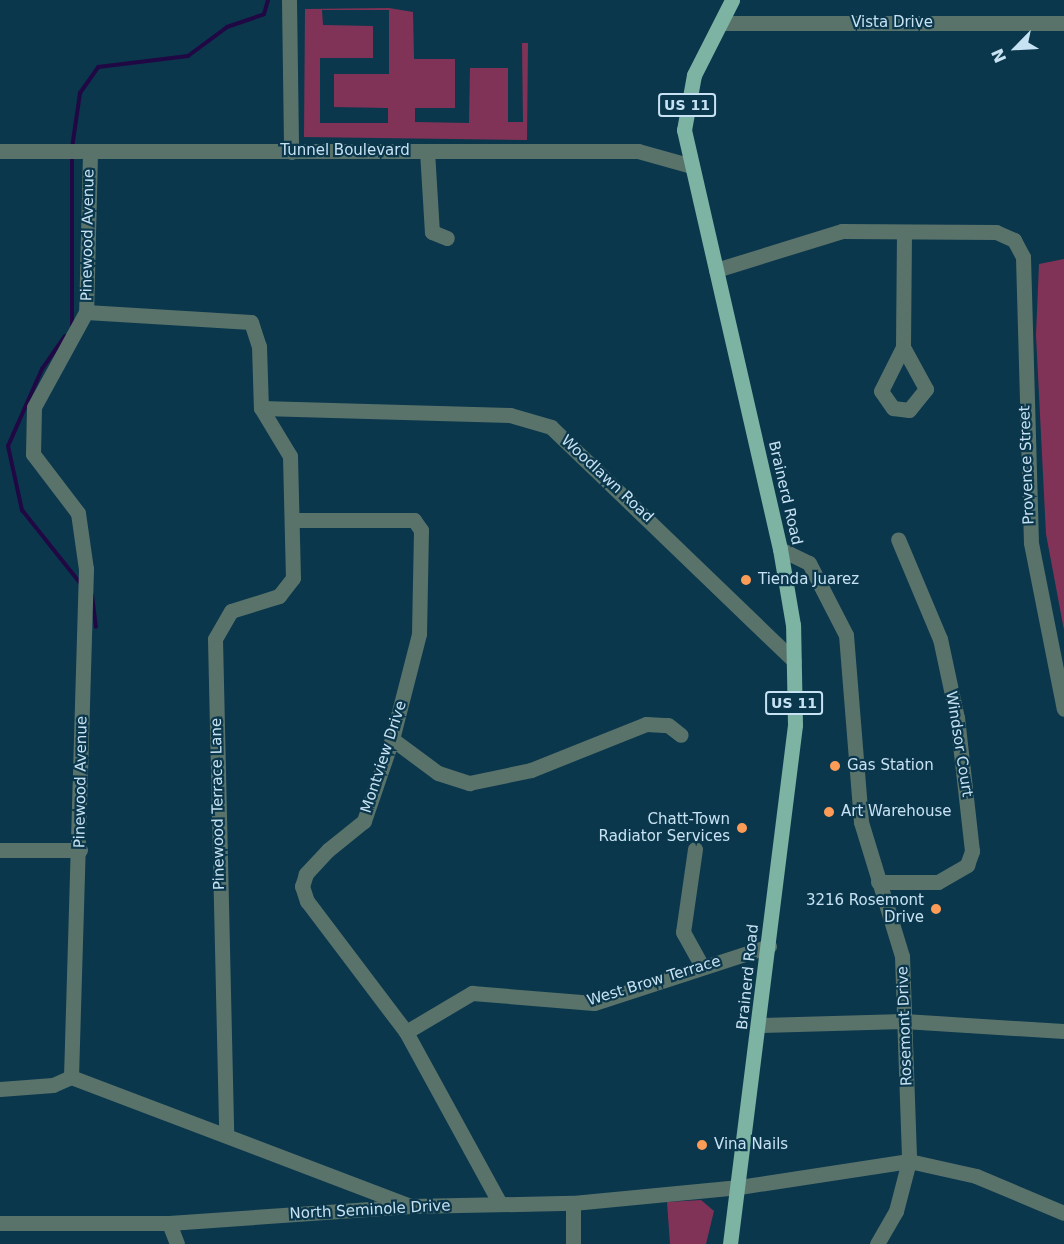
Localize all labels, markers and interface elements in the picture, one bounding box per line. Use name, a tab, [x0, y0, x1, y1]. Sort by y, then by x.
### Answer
street label: Vista Drive	[851, 14, 933, 32]
north arrow	[986, 18, 1046, 78]
text: N	[988, 46, 1011, 66]
road number: US 11	[657, 94, 717, 116]
street label: Tunnel Boulevard	[280, 142, 410, 160]
street label: Pinewood Avenue	[78, 169, 98, 301]
street label: Provence Street	[1016, 405, 1038, 525]
street label: Woodlawn Road	[557, 432, 657, 526]
street label: Brainerd Road	[764, 439, 806, 547]
place label: Tienda Juarez	[758, 571, 859, 589]
marker: Tienda Juarez	[739, 573, 753, 587]
street label: Windsor Court	[942, 690, 976, 798]
road number: US 11	[764, 692, 824, 714]
street label: Montview Drive	[357, 699, 411, 815]
street label: Pinewood Avenue	[71, 716, 91, 848]
street label: Pinewood Terrace Lane	[207, 718, 229, 890]
place label: Gas Station	[847, 757, 934, 775]
marker: Gas Station	[828, 759, 842, 773]
place label: Art Warehouse	[841, 803, 951, 821]
marker: Art Warehouse	[822, 805, 836, 819]
place label: Chatt-Town Radiator Services	[599, 810, 730, 845]
marker: Chatt-Town Radiator Services	[735, 821, 749, 835]
place label: 3216 Rosemont Drive	[806, 891, 924, 926]
marker: 3216 Rosemont Drive	[929, 902, 943, 916]
street label: Brainerd Road	[733, 923, 763, 1031]
street label: West Brow Terrace	[585, 952, 723, 1010]
street label: Rosemont Drive	[894, 966, 916, 1086]
place label: Vina Nails	[714, 1136, 788, 1154]
marker: Vina Nails	[695, 1138, 709, 1152]
street label: North Seminole Drive	[289, 1197, 451, 1223]

